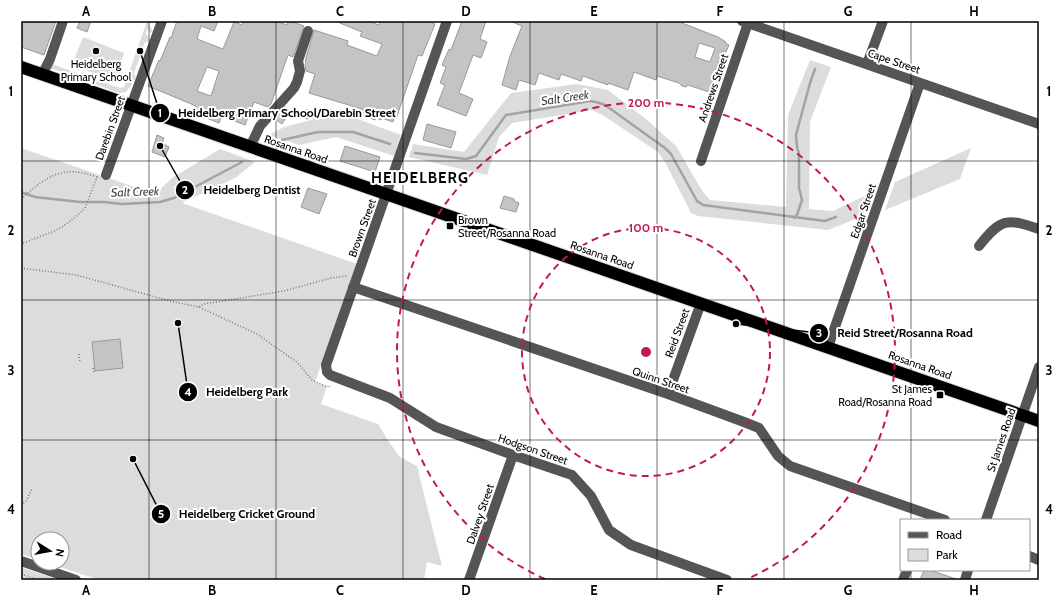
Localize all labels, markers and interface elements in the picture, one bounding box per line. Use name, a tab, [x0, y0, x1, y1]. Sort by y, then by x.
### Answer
text: A	[82, 3, 91, 19]
text: B	[208, 3, 216, 19]
text: C	[336, 3, 344, 19]
text: D	[461, 3, 471, 19]
text: E	[590, 3, 598, 19]
text: F	[717, 3, 724, 19]
text: G	[844, 3, 853, 19]
text: H	[969, 3, 979, 19]
street label: Cape Street	[866, 45, 922, 77]
marker: Heidelberg Primary School	[91, 46, 101, 56]
street label: Andrews Street	[695, 52, 731, 124]
place label: Heidelberg Primary School	[61, 57, 132, 84]
text: 1	[9, 83, 13, 99]
text: 1	[1047, 83, 1051, 99]
water label: Salt Creek	[540, 87, 591, 108]
street label: Darebin Street	[92, 94, 128, 162]
text: 200 m	[628, 95, 664, 110]
callout: Heidelberg Primary School/Darebin Street	[150, 101, 404, 125]
text: 1	[158, 105, 162, 120]
text: Heidelberg Primary School/Darebin Street	[178, 105, 396, 120]
street label: Rosanna Road	[262, 132, 330, 166]
district label: HEIDELBERG	[371, 169, 469, 187]
callout: Heidelberg Dentist	[175, 178, 308, 202]
text: 2	[182, 182, 188, 197]
text: Heidelberg Dentist	[203, 182, 301, 197]
street label: Edgar Street	[847, 182, 879, 240]
water label: Salt Creek	[111, 183, 160, 200]
street label: Brown Street	[345, 197, 379, 259]
place label: Brown Street/Rosanna Road	[458, 213, 556, 240]
text: 100 m	[629, 220, 663, 235]
marker: Brown Street/Rosanna Road	[445, 221, 455, 231]
text: 2	[8, 222, 15, 238]
text: 2	[1046, 222, 1053, 238]
street label: Rosanna Road	[568, 238, 636, 272]
street label: Reid Street	[662, 306, 692, 359]
callout: Reid Street/Rosanna Road	[809, 321, 981, 345]
text: 3	[816, 325, 822, 340]
text: Reid Street/Rosanna Road	[837, 325, 973, 340]
centre of rings	[639, 345, 653, 359]
street label: Rosanna Road	[886, 348, 954, 382]
text: 3	[7, 362, 15, 378]
text: 3	[1045, 362, 1053, 378]
street label: Quinn Street	[631, 364, 692, 396]
callout: Heidelberg Park	[178, 380, 296, 404]
place label: St James Road/Rosanna Road	[838, 382, 932, 409]
text: 4	[184, 384, 192, 399]
text: Heidelberg Park	[206, 384, 288, 399]
marker: St James Road/Rosanna Road	[935, 390, 945, 400]
street label: St James Road	[984, 406, 1018, 474]
street label: Hodgson Street	[496, 431, 570, 468]
street label: Dalvey Street	[463, 482, 497, 546]
text: 4	[7, 501, 15, 517]
text: 4	[1045, 501, 1053, 517]
callout: Heidelberg Cricket Ground	[151, 502, 324, 526]
text: 5	[158, 506, 164, 521]
text: Heidelberg Cricket Ground	[179, 506, 315, 521]
legend	[900, 519, 1030, 571]
text: Road	[936, 527, 962, 542]
north arrow	[30, 531, 70, 571]
text: Park	[936, 547, 958, 562]
text: N	[52, 548, 67, 558]
text: A	[82, 582, 91, 598]
text: B	[208, 582, 216, 598]
text: C	[336, 582, 344, 598]
text: D	[461, 582, 471, 598]
text: E	[590, 582, 598, 598]
text: F	[717, 582, 724, 598]
text: G	[844, 582, 853, 598]
text: H	[969, 582, 979, 598]

